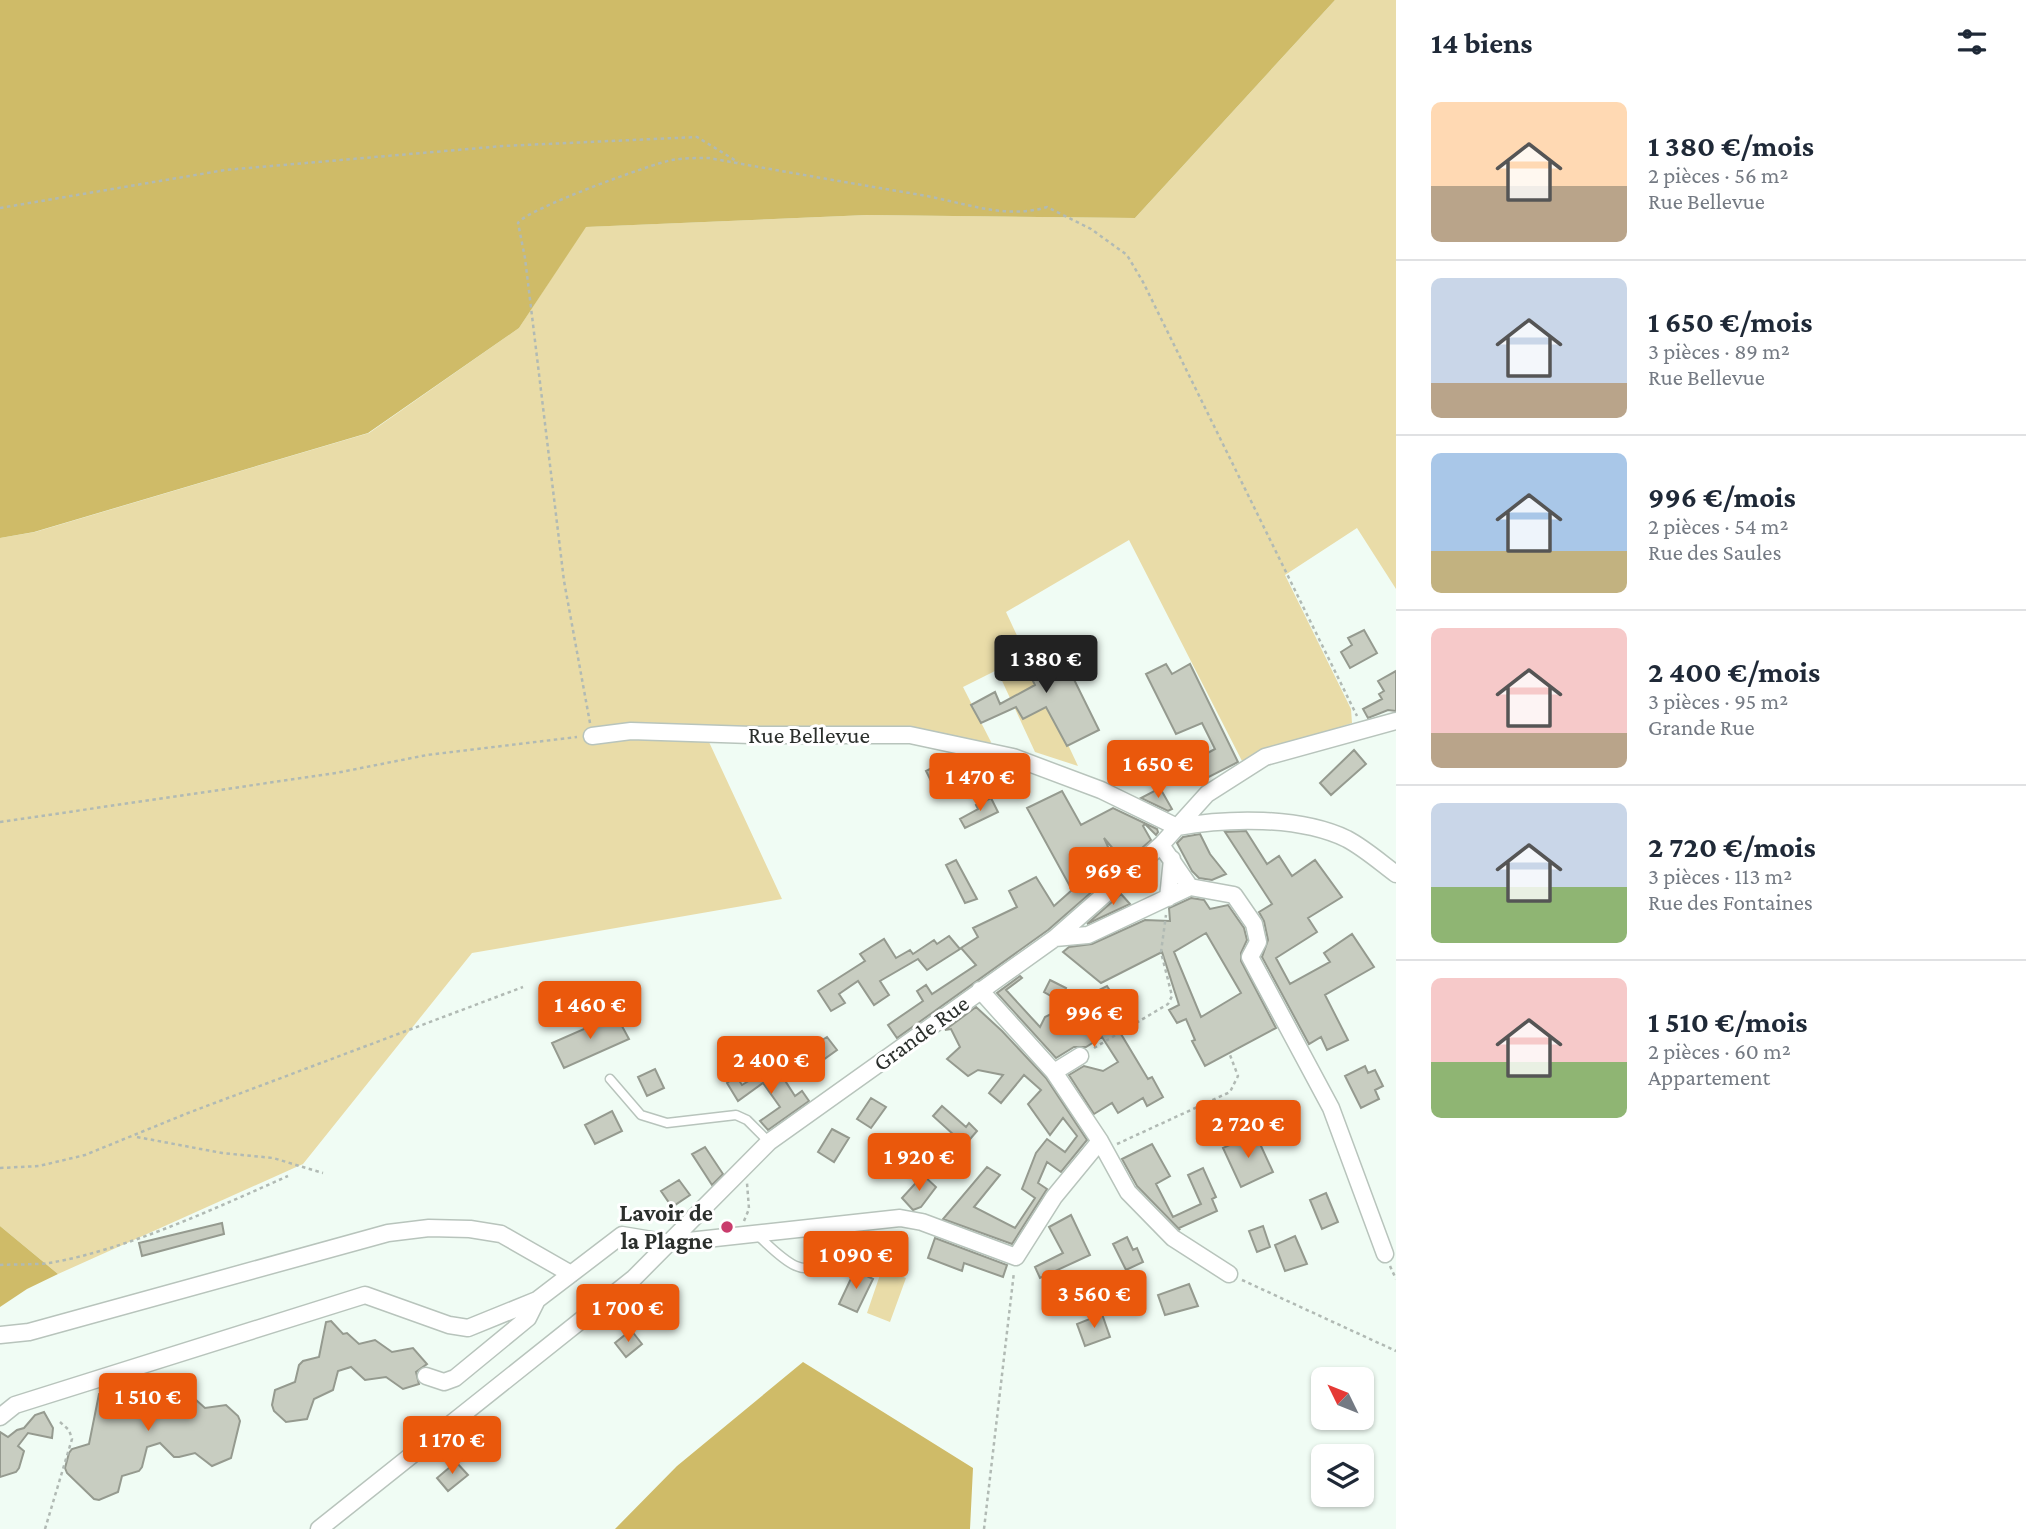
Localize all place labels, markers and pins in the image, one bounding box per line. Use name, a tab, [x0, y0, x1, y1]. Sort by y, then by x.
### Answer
pin: 1 380 €	[981, 636, 1111, 695]
pin: 1 650 €	[1093, 740, 1223, 800]
pin: 1 470 €	[915, 754, 1045, 813]
pin: 969 €	[1064, 848, 1162, 907]
pin: 1 460 €	[525, 982, 655, 1041]
pin: 996 €	[1045, 990, 1143, 1049]
pin: 2 400 €	[706, 1036, 836, 1096]
pin: 2 720 €	[1183, 1100, 1313, 1160]
pin: 1 920 €	[854, 1134, 984, 1193]
place label: Lavoir de la Plagne	[619, 1199, 713, 1254]
marker: Lavoir de la Plagne	[719, 1219, 735, 1235]
pin: 1 090 €	[791, 1232, 921, 1291]
pin: 3 560 €	[1029, 1270, 1159, 1330]
pin: 1 700 €	[563, 1284, 693, 1344]
pin: 1 510 €	[83, 1374, 213, 1433]
pin: 1 170 €	[387, 1416, 517, 1476]

